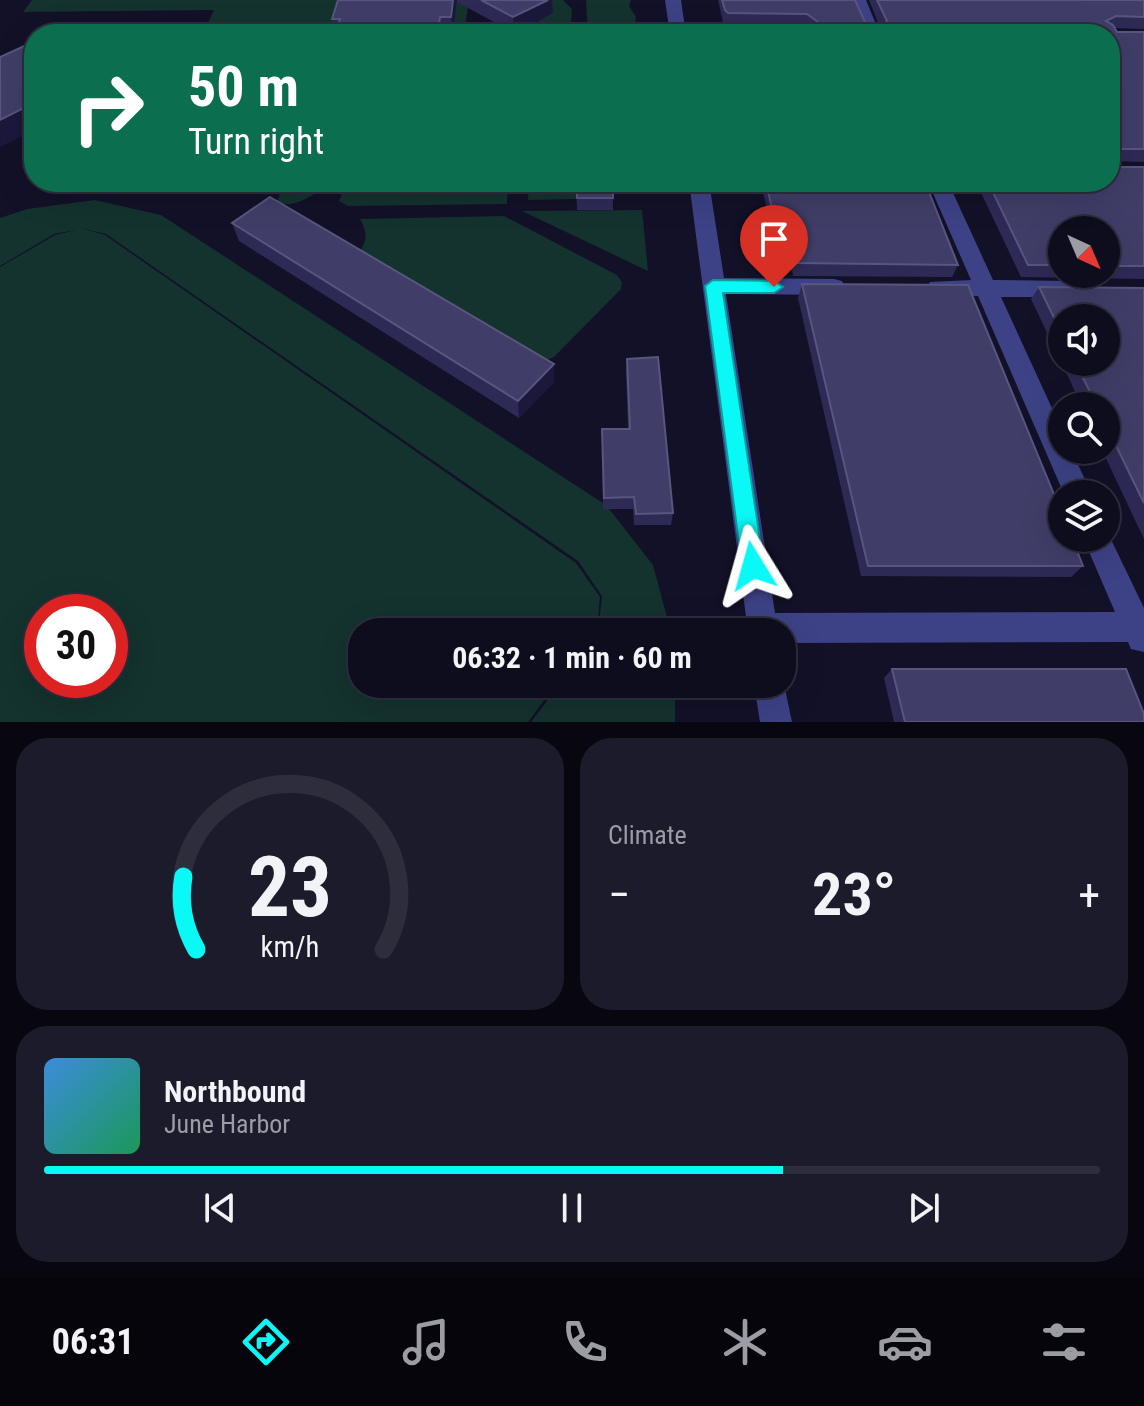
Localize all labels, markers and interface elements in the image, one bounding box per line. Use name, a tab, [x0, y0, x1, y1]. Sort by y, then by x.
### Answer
text: 50 m	[188, 54, 299, 120]
icon: right	[56, 56, 160, 160]
text: Turn right	[188, 121, 324, 163]
pin	[740, 205, 808, 287]
north arrow	[1048, 216, 1120, 288]
map controls	[1048, 216, 1120, 552]
icon: arrive	[752, 217, 796, 261]
button: sound	[1048, 304, 1120, 376]
button: search	[1048, 392, 1120, 464]
button: layers	[1048, 480, 1120, 552]
position arrow	[711, 524, 795, 608]
speed limit sign: 30	[24, 594, 128, 698]
text: 06:32 · 1 min · 60 m	[452, 640, 692, 675]
text: Climate	[608, 820, 687, 850]
text: 23	[248, 839, 332, 936]
text: 23°	[812, 859, 896, 930]
text: −	[608, 869, 630, 921]
text: +	[1078, 869, 1100, 921]
text: km/h	[261, 930, 319, 964]
text: Northbound	[164, 1074, 306, 1109]
text: June Harbor	[164, 1109, 290, 1139]
icon: previous	[198, 1186, 242, 1230]
icon: pause	[550, 1186, 594, 1230]
icon: next	[902, 1186, 946, 1230]
icon: directions	[238, 1314, 294, 1370]
icon: music	[398, 1314, 454, 1370]
icon: phone	[557, 1314, 613, 1370]
icon: climate	[717, 1314, 773, 1370]
icon: car	[877, 1314, 933, 1370]
icon: filters	[1036, 1314, 1092, 1370]
text: 06:31	[52, 1321, 134, 1363]

